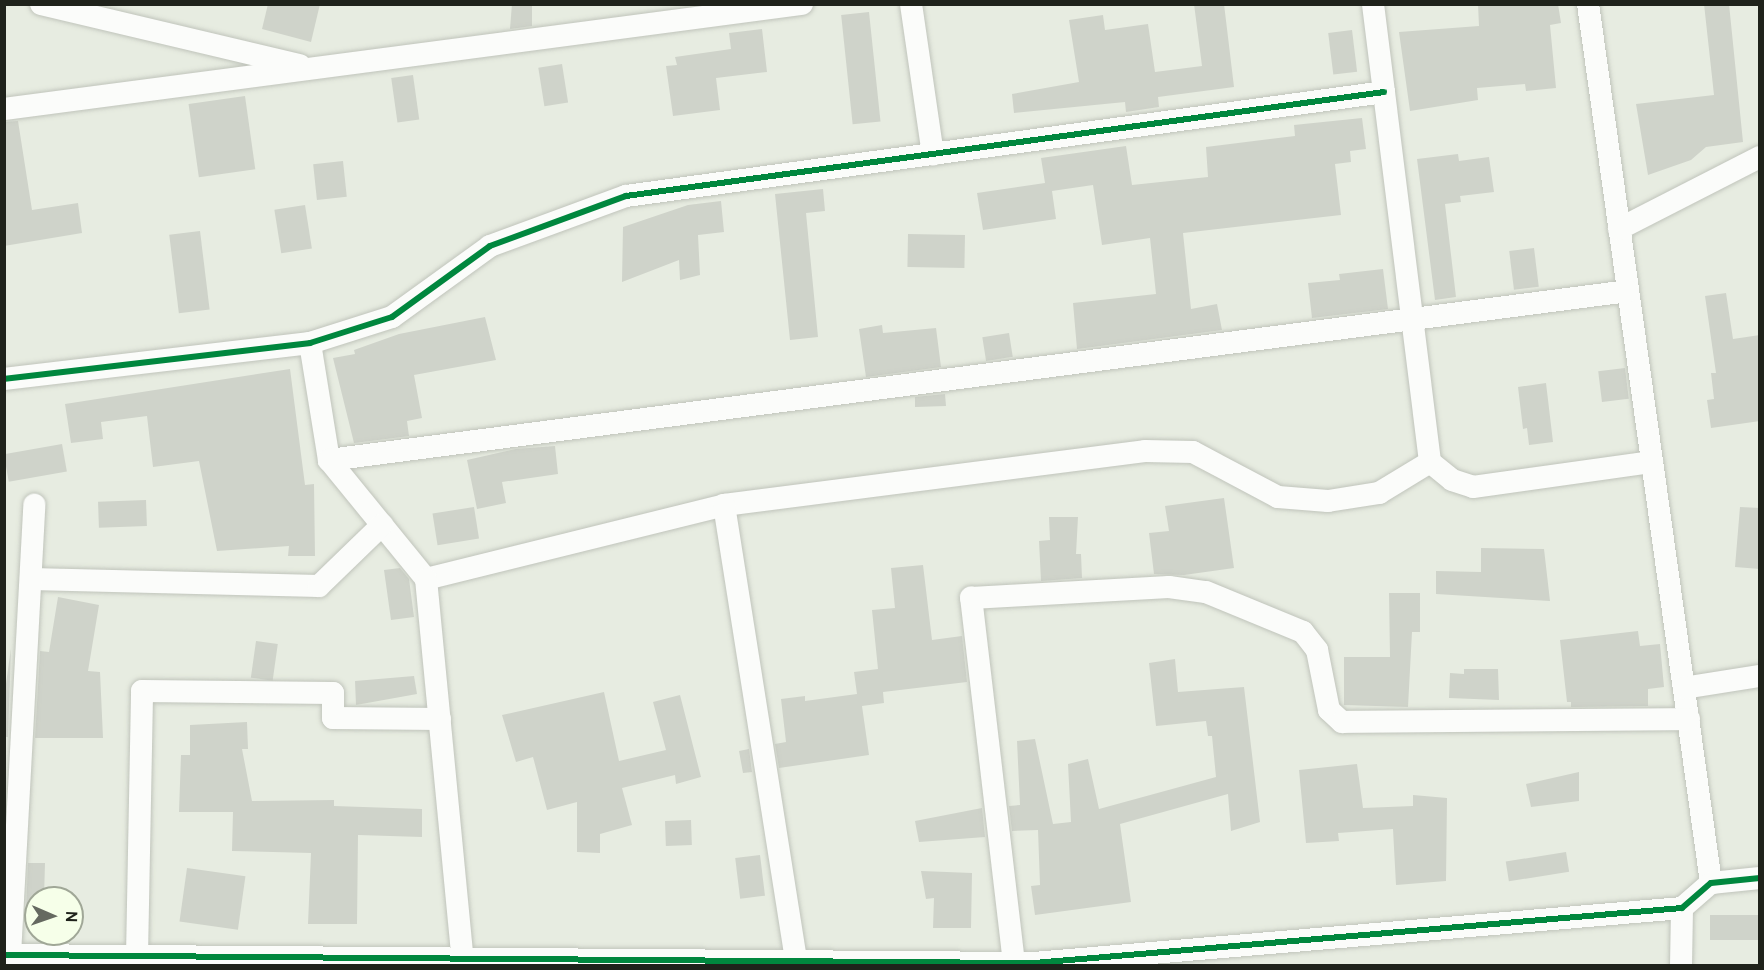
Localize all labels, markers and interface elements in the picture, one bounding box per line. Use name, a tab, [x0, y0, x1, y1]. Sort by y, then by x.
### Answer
north arrow	[24, 886, 84, 946]
text: N	[60, 910, 80, 923]

